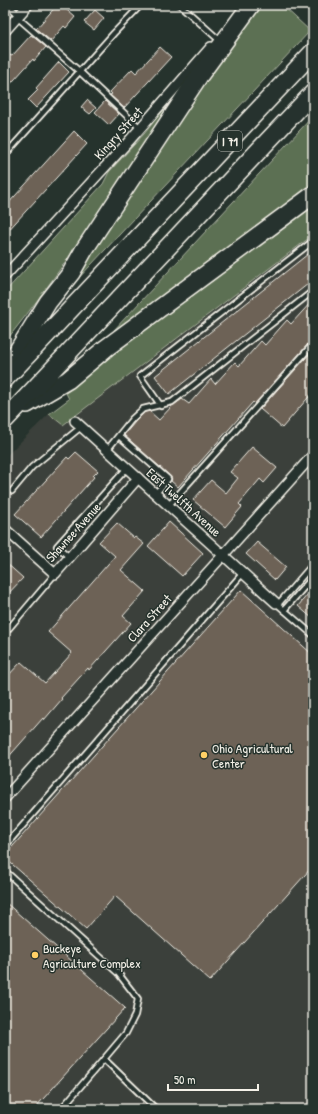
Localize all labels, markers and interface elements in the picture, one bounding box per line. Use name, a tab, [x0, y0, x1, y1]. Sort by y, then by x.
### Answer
street label: Kingry Street	[90, 102, 147, 163]
road number: I 71	[218, 131, 242, 151]
street label: East Twelfth Avenue	[143, 464, 225, 540]
street label: Shawnee Avenue	[41, 498, 105, 566]
street label: Clara Street	[123, 590, 176, 646]
place label: Ohio Agricultural Center	[212, 739, 293, 772]
marker: Ohio Agricultural Center	[199, 750, 209, 760]
place label: Buckeye Agriculture Complex	[43, 939, 141, 972]
marker: Buckeye Agriculture Complex	[30, 950, 40, 960]
scale bar	[168, 1066, 258, 1092]
text: 50 m	[174, 1071, 195, 1088]

